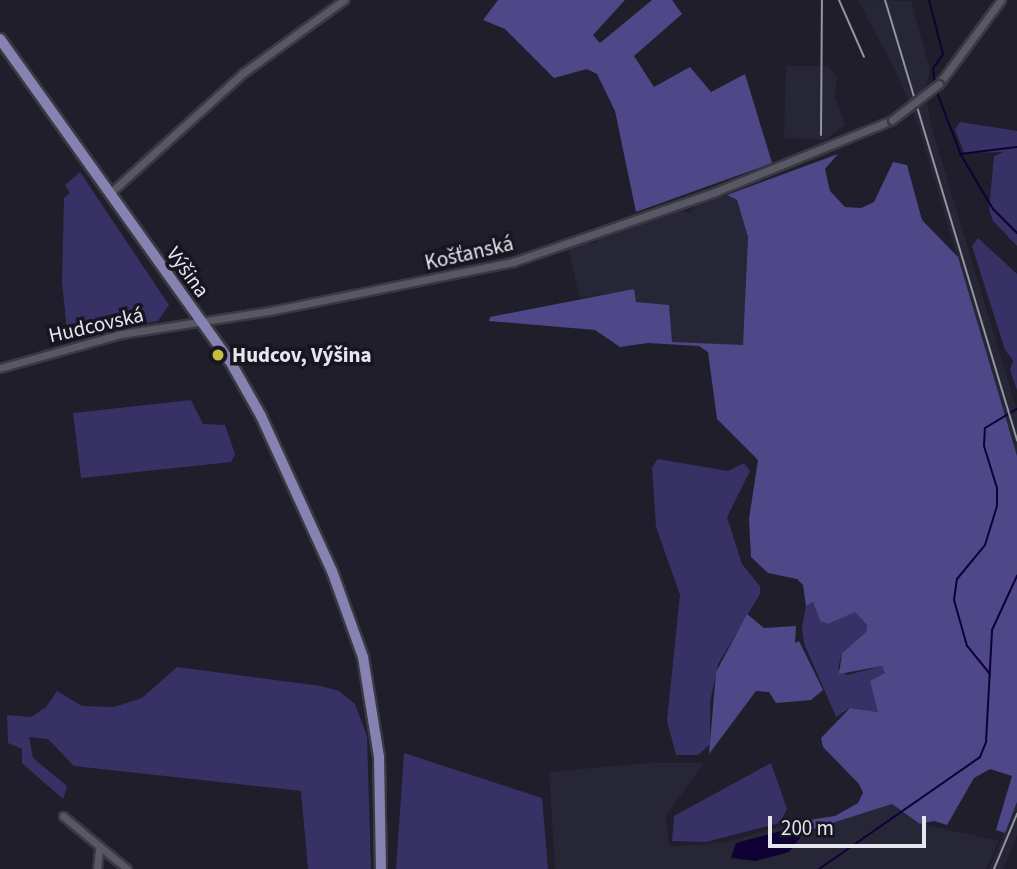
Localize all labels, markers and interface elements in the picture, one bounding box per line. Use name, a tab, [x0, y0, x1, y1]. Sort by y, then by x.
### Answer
street label: Košťanská	[422, 231, 516, 275]
street label: Výšina	[161, 242, 215, 302]
street label: Hudcovská	[46, 302, 146, 348]
place label: Hudcov, Výšina	[232, 342, 372, 368]
marker: Hudcov, Výšina	[210, 347, 226, 363]
scale bar	[772, 802, 930, 846]
text: 200 m	[781, 813, 834, 843]

